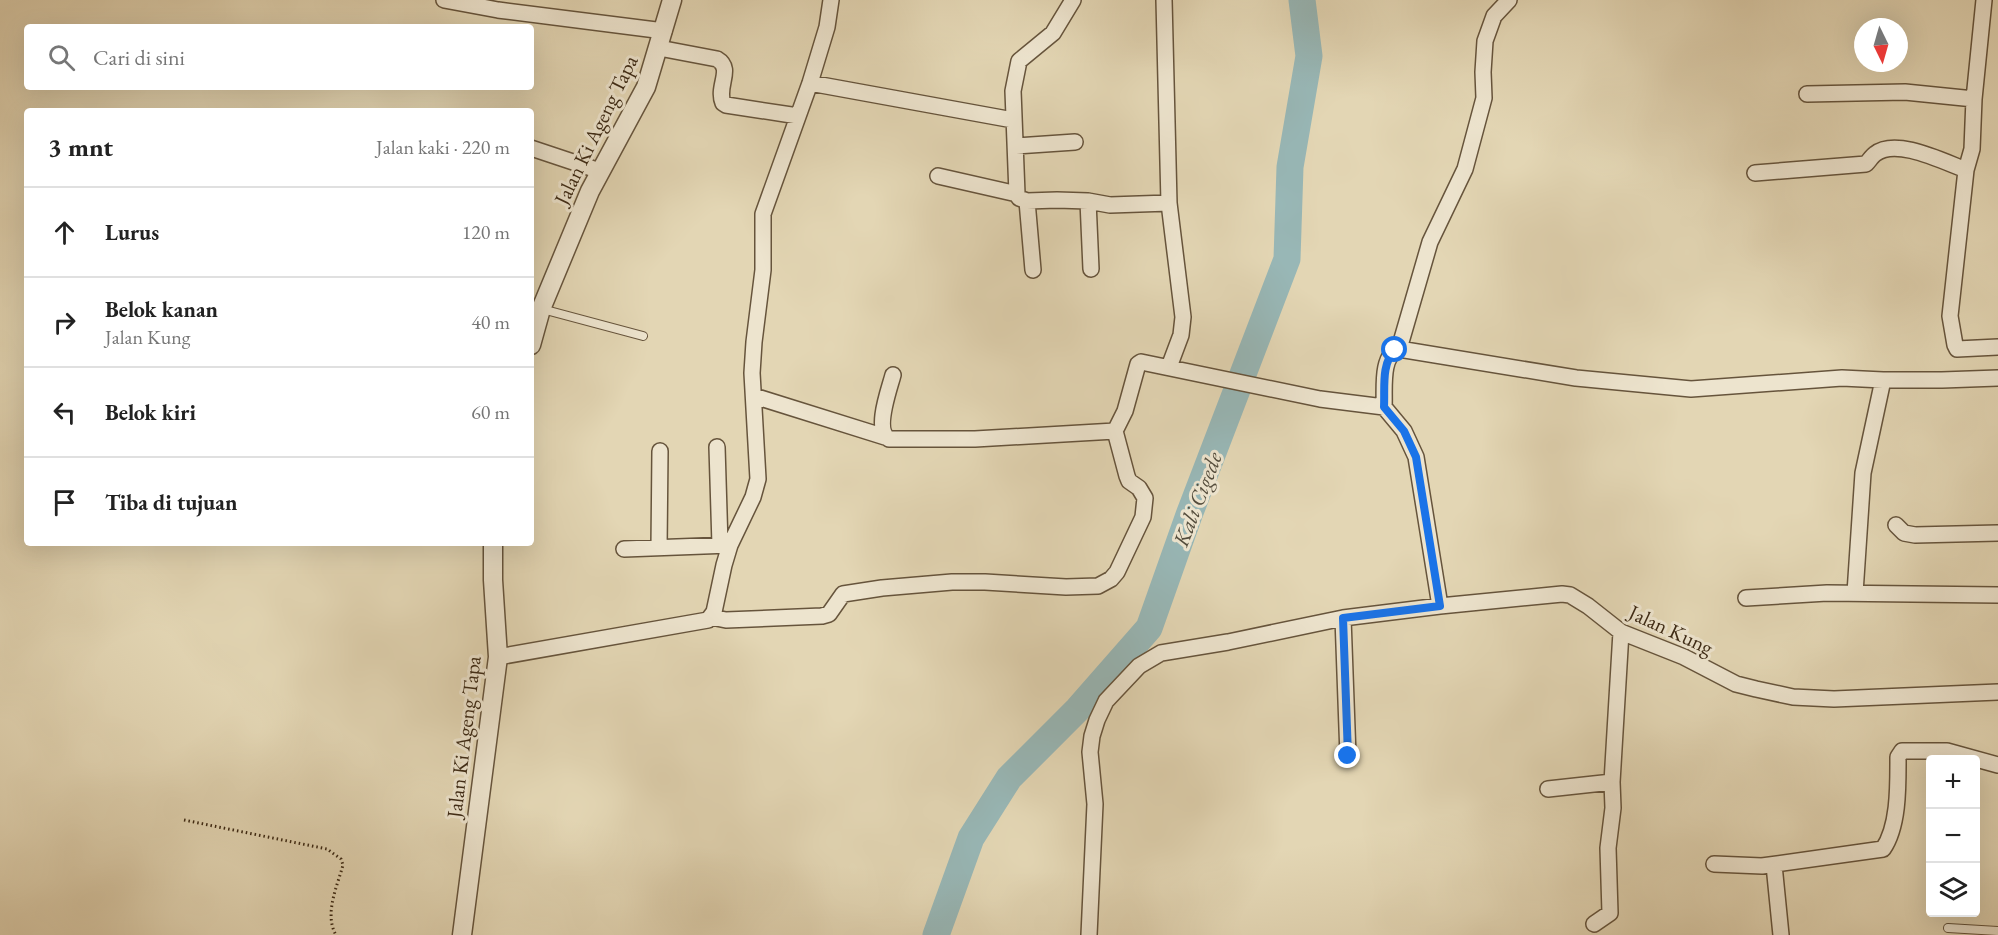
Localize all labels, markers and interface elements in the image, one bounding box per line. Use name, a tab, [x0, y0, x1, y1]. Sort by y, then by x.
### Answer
north arrow	[1854, 18, 1908, 72]
search box	[24, 24, 534, 90]
icon: search	[45, 41, 78, 74]
text: Cari di sini	[93, 43, 185, 72]
street label: Jalan Ki Ageng Tapa	[547, 50, 644, 211]
text: 3 mnt	[48, 130, 113, 164]
text: Jalan kaki · 220 m	[376, 134, 510, 160]
icon: ahead	[48, 216, 81, 249]
text: Lurus	[105, 218, 159, 247]
text: 120 m	[462, 219, 510, 245]
text: Belok kanan	[105, 295, 218, 324]
icon: right	[48, 306, 81, 339]
text: 40 m	[471, 309, 510, 335]
text: Jalan Kung	[105, 324, 191, 350]
route start	[1381, 336, 1407, 362]
icon: left	[48, 396, 81, 429]
text: Belok kiri	[105, 398, 196, 427]
text: 60 m	[471, 399, 510, 425]
water label: Kali Cigede	[1166, 447, 1229, 551]
icon: arrive	[48, 486, 81, 519]
text: Tiba di tujuan	[105, 488, 237, 517]
street label: Jalan Kung	[1623, 597, 1718, 661]
street label: Jalan Ki Ageng Tapa	[440, 654, 487, 822]
route end	[1334, 742, 1360, 768]
map controls	[1926, 755, 1980, 917]
button: +	[1926, 755, 1980, 809]
button: −	[1926, 809, 1980, 863]
button: layers	[1926, 863, 1980, 917]

